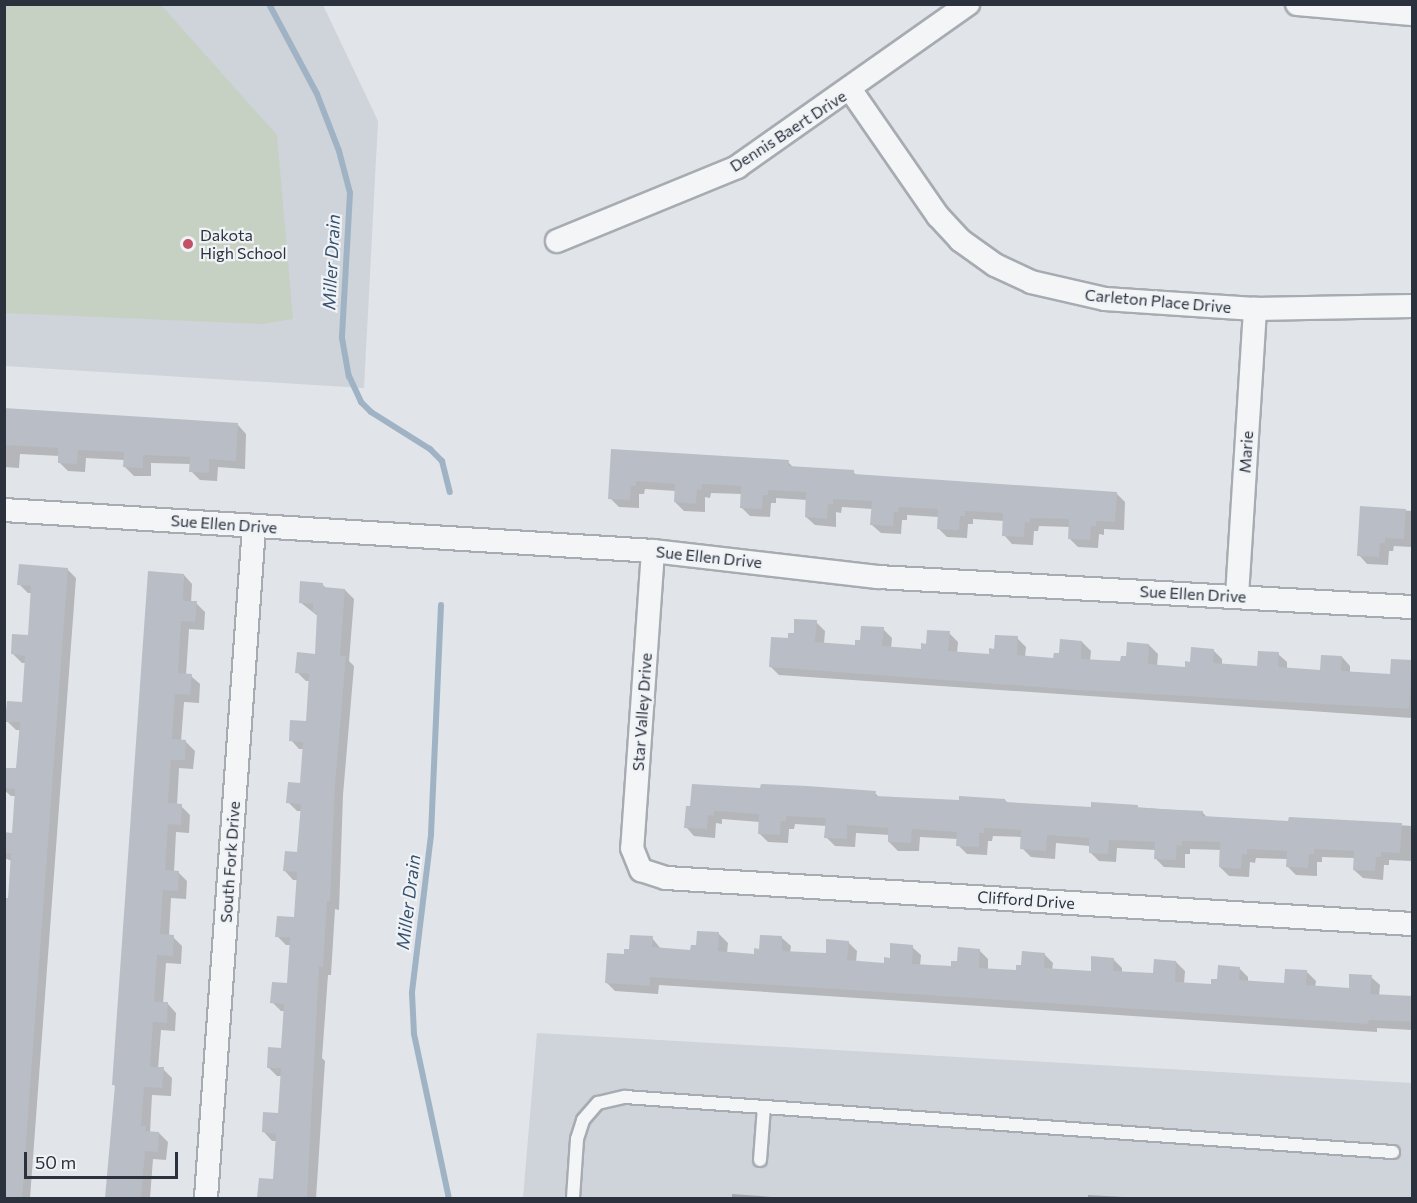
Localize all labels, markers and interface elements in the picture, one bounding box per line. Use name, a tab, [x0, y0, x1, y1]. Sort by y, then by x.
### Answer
street label: Dennis Baert Drive	[726, 86, 850, 176]
water label: Miller Drain	[318, 214, 344, 310]
place label: Dakota High School	[200, 225, 287, 263]
marker: Dakota High School	[181, 237, 195, 251]
street label: Carleton Place Drive	[1084, 285, 1232, 317]
street label: Marie	[1235, 430, 1257, 474]
street label: Sue Ellen Drive	[170, 511, 278, 537]
street label: Sue Ellen Drive	[655, 542, 763, 572]
street label: Sue Ellen Drive	[1139, 582, 1247, 606]
street label: Star Valley Drive	[628, 652, 656, 772]
street label: South Fork Drive	[216, 801, 244, 923]
water label: Miller Drain	[391, 853, 425, 951]
street label: Clifford Drive	[977, 887, 1075, 913]
scale bar	[27, 1140, 182, 1178]
text: 50 m	[35, 1151, 76, 1173]

